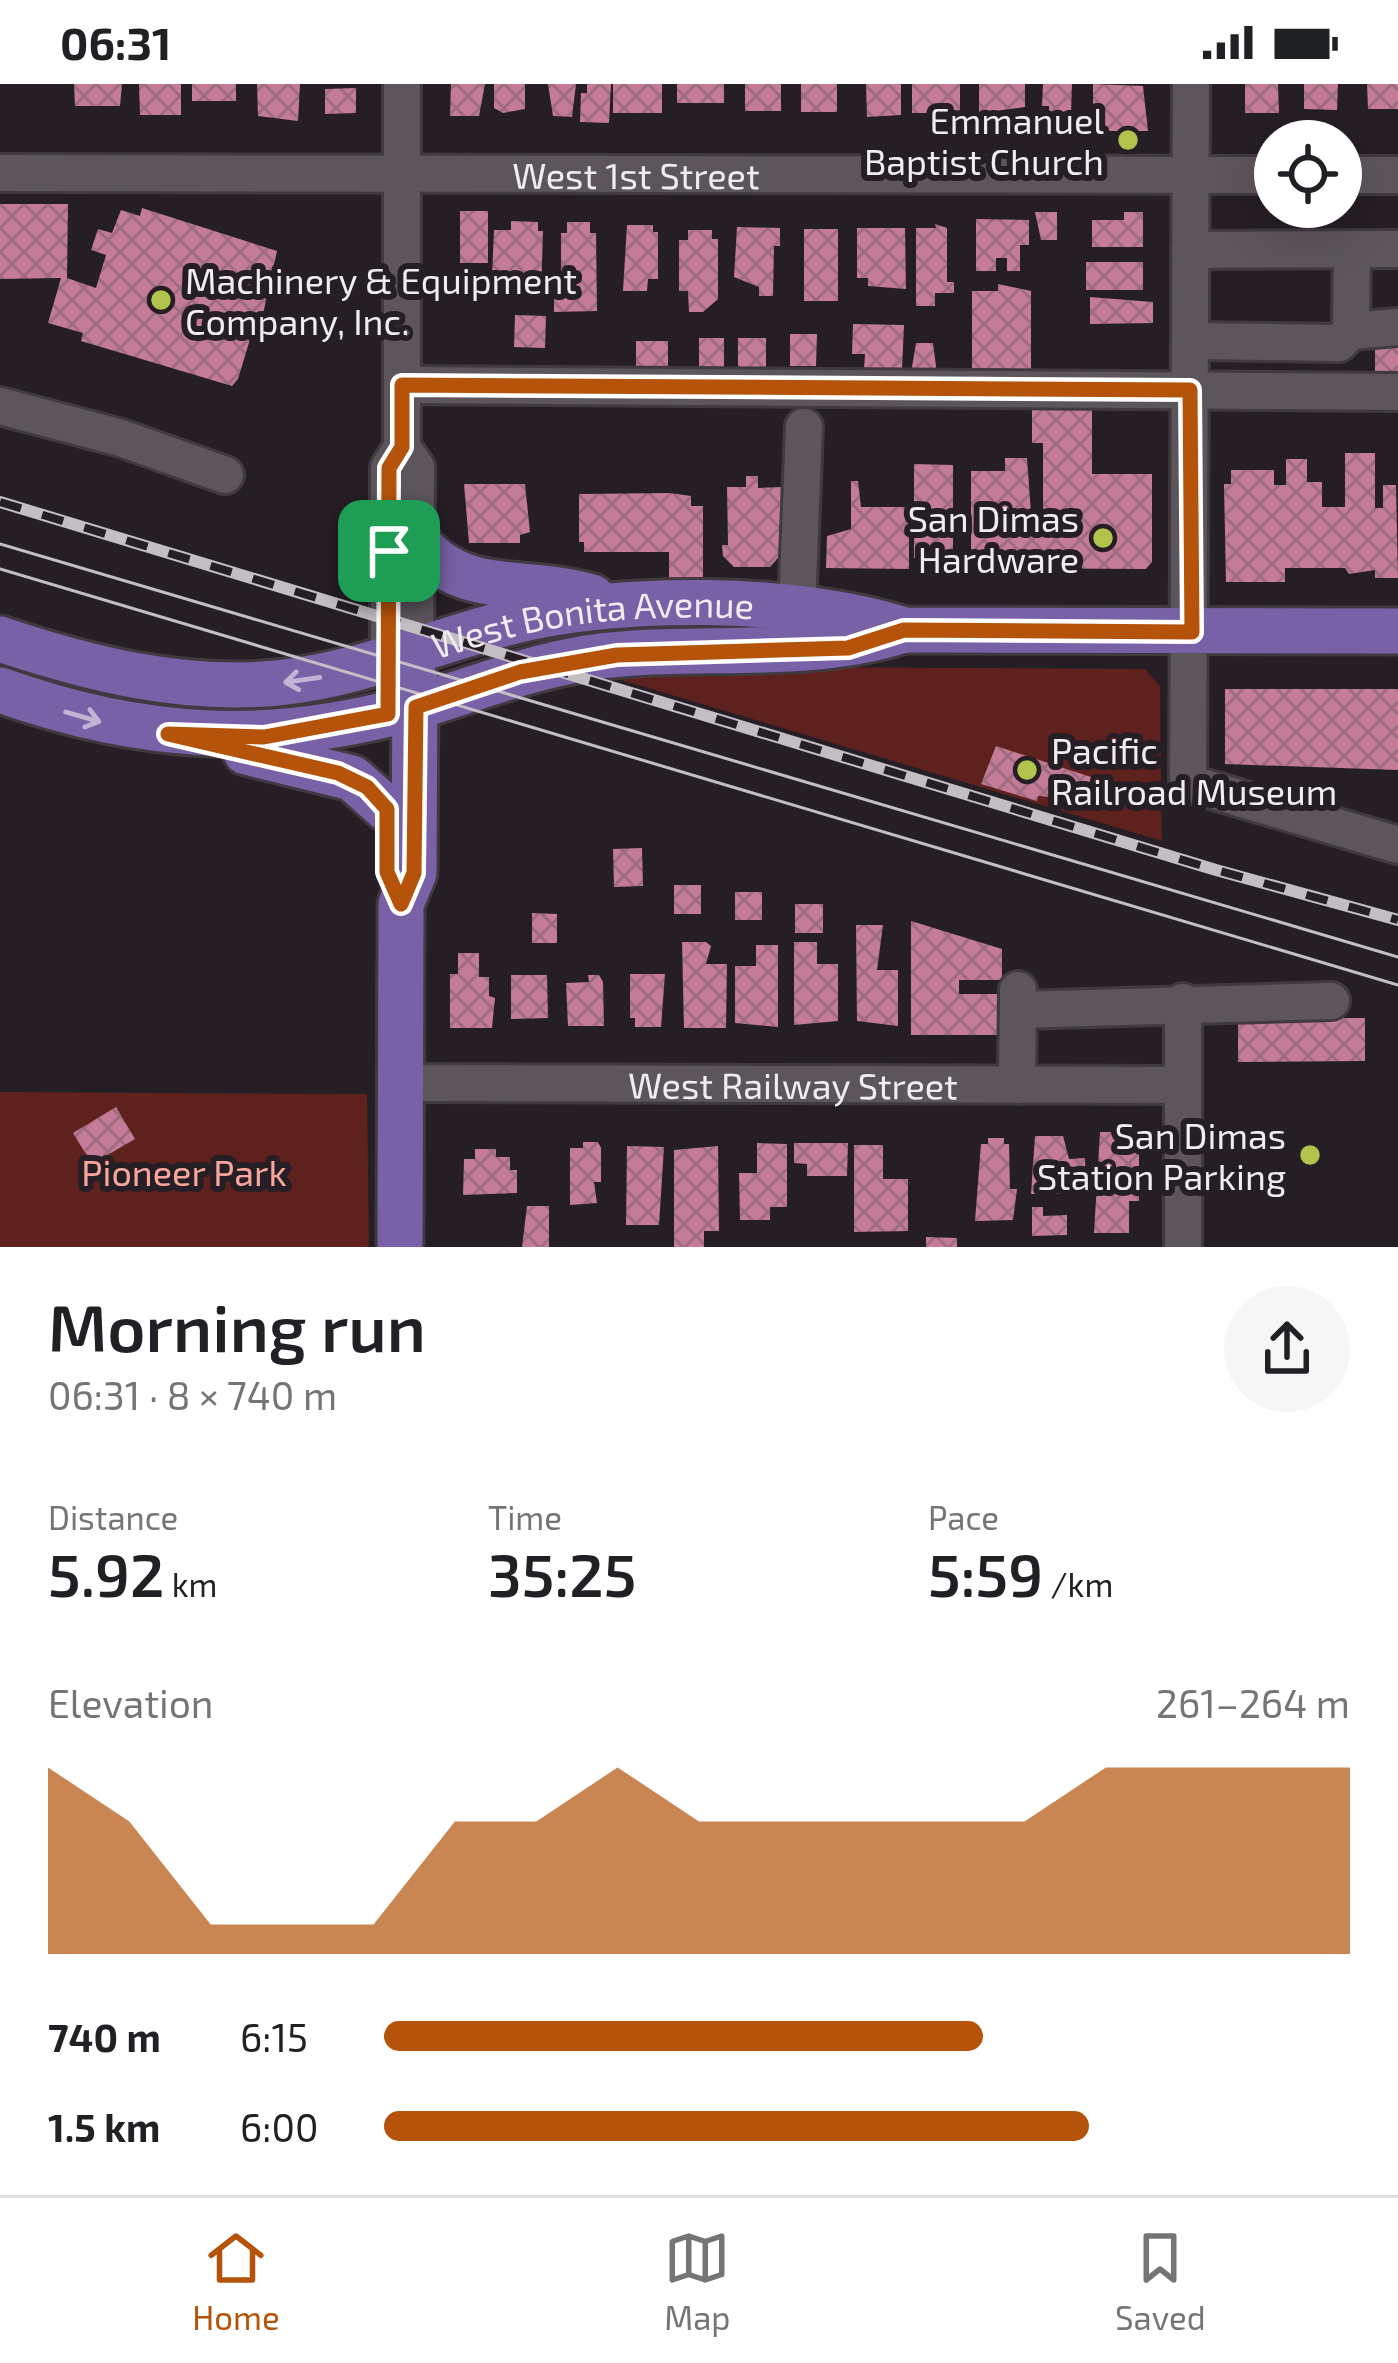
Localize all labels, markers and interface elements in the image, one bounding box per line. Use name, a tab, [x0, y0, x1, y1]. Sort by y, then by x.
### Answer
text: 06:31	[60, 15, 171, 69]
place label: Emmanuel Baptist Church	[864, 98, 1104, 182]
map controls	[1254, 120, 1362, 228]
button: locate	[1254, 120, 1362, 228]
marker: Emmanuel Baptist Church	[1115, 127, 1141, 153]
street label: West 1st Street	[512, 152, 760, 196]
place label: Machinery & Equipment Company, Inc.	[185, 258, 577, 342]
marker: Machinery & Equipment Company, Inc.	[148, 287, 174, 313]
place label: San Dimas Hardware	[908, 496, 1079, 580]
pin	[338, 500, 440, 602]
icon: arrive	[356, 518, 422, 584]
marker: San Dimas Hardware	[1090, 525, 1116, 551]
street label: West Bonita Avenue	[426, 581, 755, 666]
one-way arrow	[283, 669, 322, 692]
one-way arrow	[63, 707, 101, 729]
place label: Pacific Railroad Museum	[1051, 728, 1337, 812]
marker: Pacific Railroad Museum	[1014, 757, 1040, 783]
street label: West Railway Street	[628, 1062, 958, 1106]
place label: San Dimas Station Parking	[1037, 1113, 1286, 1197]
marker: San Dimas Station Parking	[1297, 1142, 1323, 1168]
park label: Pioneer Park	[81, 1150, 287, 1193]
text: Morning run	[48, 1286, 426, 1365]
button: share	[1224, 1286, 1350, 1412]
text: 06:31 · 8 × 740 m	[48, 1371, 337, 1418]
text: Distance	[48, 1497, 178, 1537]
text: Time	[488, 1497, 562, 1537]
text: Pace	[928, 1497, 999, 1537]
text: 5.92	[48, 1537, 164, 1609]
text: 35:25	[488, 1537, 636, 1609]
text: 5:59	[928, 1537, 1043, 1609]
text: km	[164, 1564, 217, 1604]
text: /km	[1043, 1564, 1113, 1604]
text: Elevation	[48, 1679, 213, 1726]
text: 261–264 m	[1156, 1679, 1350, 1726]
text: 740 m	[48, 2013, 161, 2060]
text: 6:15	[240, 2013, 308, 2060]
text: 1.5 km	[48, 2103, 160, 2150]
text: 6:00	[240, 2103, 319, 2150]
tab: Home	[192, 2225, 280, 2337]
tab: Map	[664, 2225, 731, 2337]
tab: Saved	[1115, 2225, 1206, 2337]

